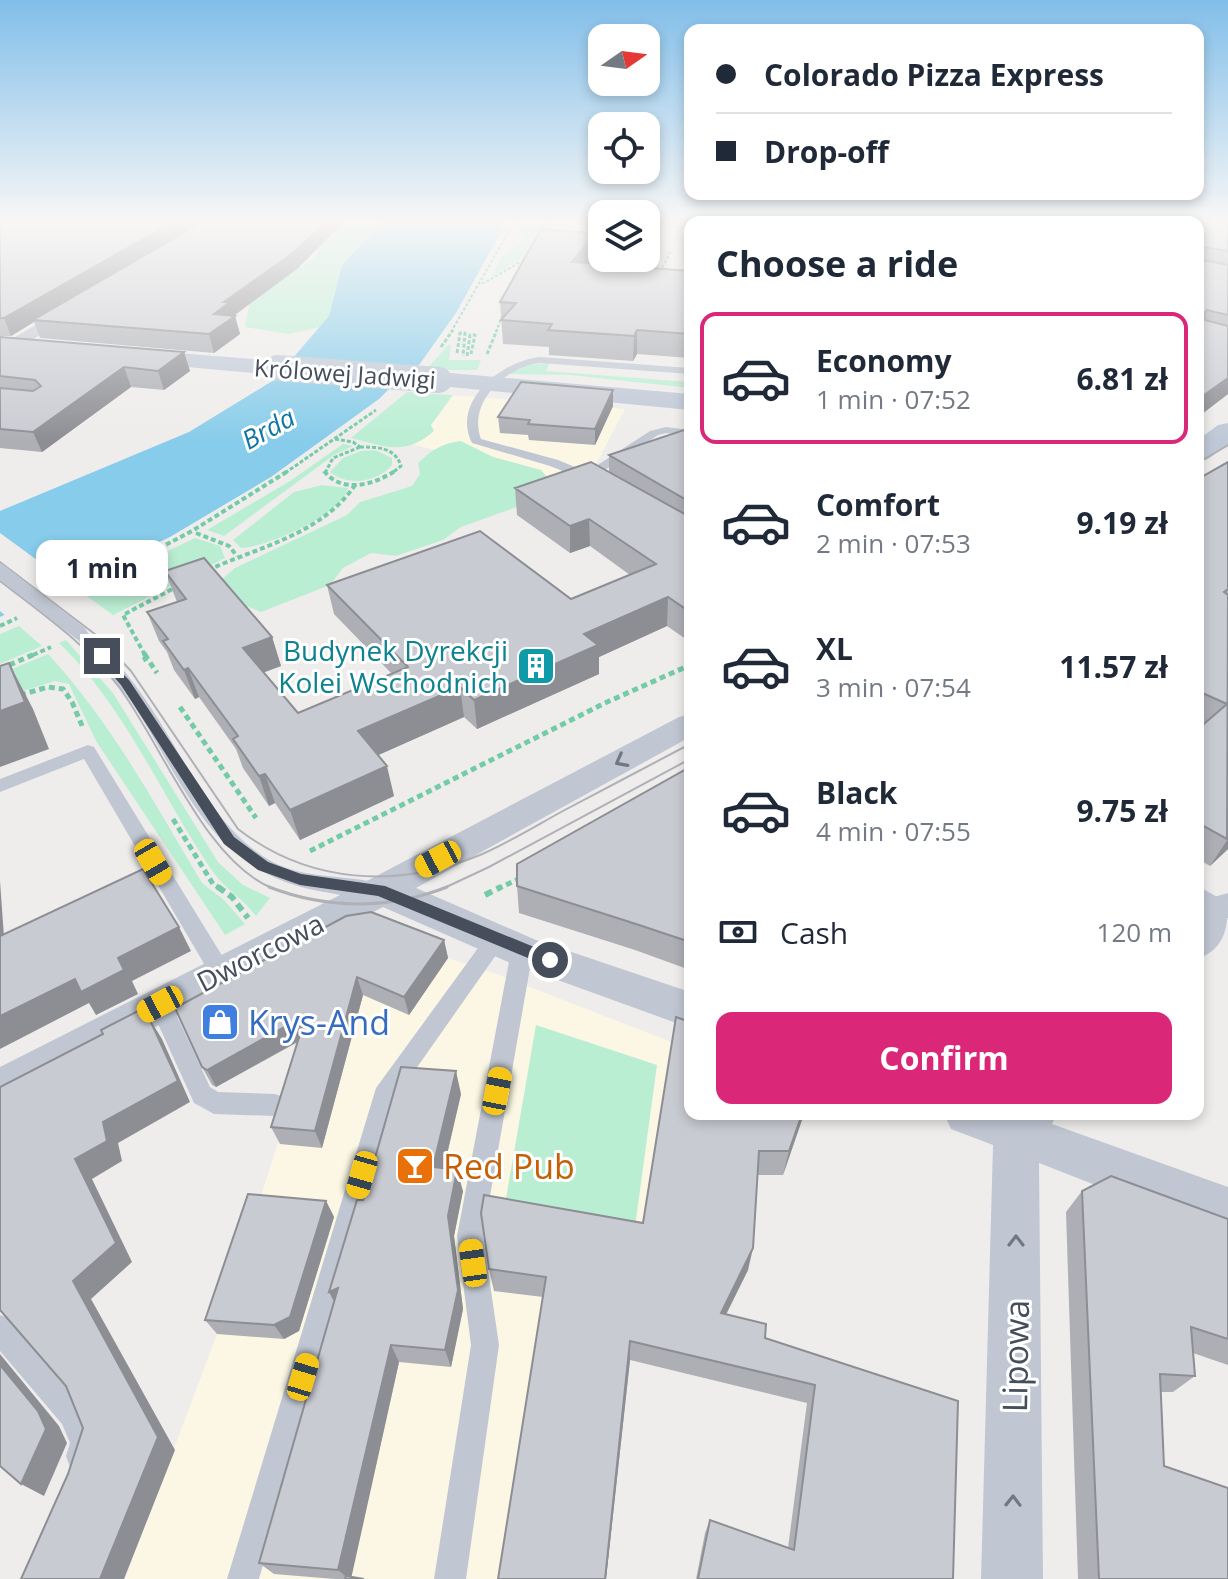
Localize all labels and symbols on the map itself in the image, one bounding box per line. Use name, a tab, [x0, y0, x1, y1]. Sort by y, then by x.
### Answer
north arrow	[588, 24, 660, 96]
street label: Królowej Jadwigi	[253, 350, 437, 396]
water label: Brda	[235, 399, 301, 457]
callout: 1 min	[36, 540, 168, 596]
place label: Budynek Dyrekcji Kolei Wschodnich	[278, 631, 508, 701]
route end	[84, 638, 120, 674]
building icon: Budynek Dyrekcji Kolei Wschodnich	[515, 645, 557, 687]
one-way arrow	[616, 751, 630, 767]
car	[131, 835, 175, 889]
car	[411, 837, 465, 881]
street label: Dworcowa	[190, 904, 330, 1000]
route start	[532, 942, 568, 978]
car	[133, 982, 187, 1026]
place label: Krys-And	[248, 999, 390, 1045]
shop icon: Krys-And	[199, 1001, 241, 1043]
car	[481, 1065, 513, 1117]
place label: Red Pub	[443, 1143, 575, 1189]
bar icon: Red Pub	[394, 1145, 436, 1187]
car	[344, 1149, 380, 1201]
one-way arrow	[1007, 1234, 1025, 1247]
car	[458, 1238, 488, 1288]
street label: Lipowa	[991, 1299, 1039, 1413]
car	[285, 1351, 321, 1403]
one-way arrow	[1004, 1494, 1022, 1507]

